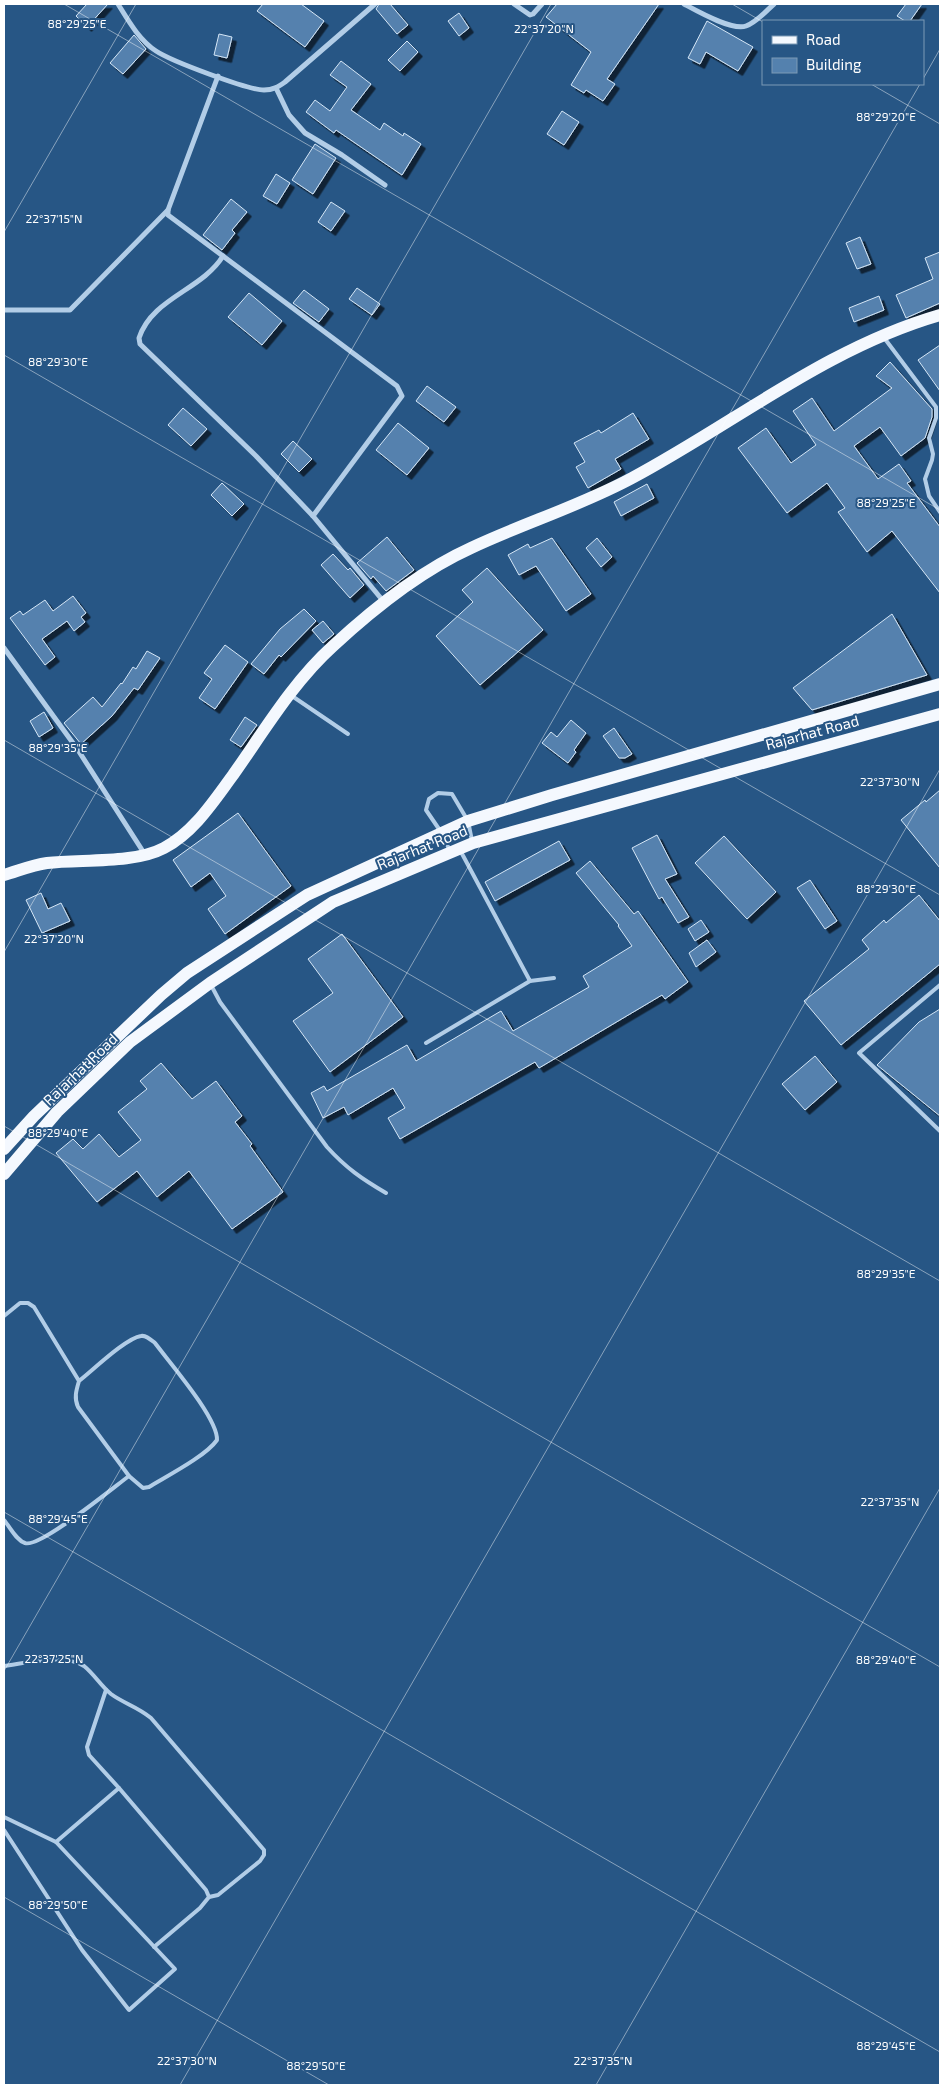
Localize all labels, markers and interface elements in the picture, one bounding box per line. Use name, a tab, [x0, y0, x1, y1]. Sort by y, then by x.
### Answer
text: 88°29'25"E	[47, 16, 107, 30]
legend	[762, 20, 924, 85]
text: 22°37'20"N	[514, 21, 574, 35]
text: Road	[806, 30, 841, 48]
text: Building	[806, 55, 862, 73]
text: 88°29'20"E	[856, 109, 916, 123]
text: 22°37'15"N	[25, 211, 83, 225]
text: 88°29'30"E	[28, 354, 88, 368]
text: 88°29'25"E	[856, 495, 916, 509]
street label: Rajarhat Road	[763, 711, 861, 754]
text: 88°29'35"E	[28, 740, 88, 754]
text: 22°37'30"N	[860, 774, 920, 788]
street label: Rajarhat Road	[374, 821, 470, 874]
text: 88°29'30"E	[856, 881, 916, 895]
text: 22°37'20"N	[24, 931, 84, 945]
street label: Rajarhat Road	[39, 1029, 121, 1110]
text: 88°29'40"E	[28, 1125, 88, 1139]
text: 88°29'35"E	[856, 1266, 916, 1280]
text: 22°37'35"N	[861, 1494, 919, 1508]
text: 88°29'45"E	[28, 1511, 88, 1525]
text: 22°37'25"N	[24, 1651, 84, 1665]
text: 88°29'40"E	[856, 1652, 916, 1666]
text: 88°29'50"E	[28, 1897, 88, 1911]
text: 88°29'45"E	[856, 2038, 916, 2052]
text: 22°37'30"N	[157, 2053, 217, 2067]
text: 22°37'35"N	[574, 2053, 632, 2067]
text: 88°29'50"E	[286, 2058, 346, 2072]

